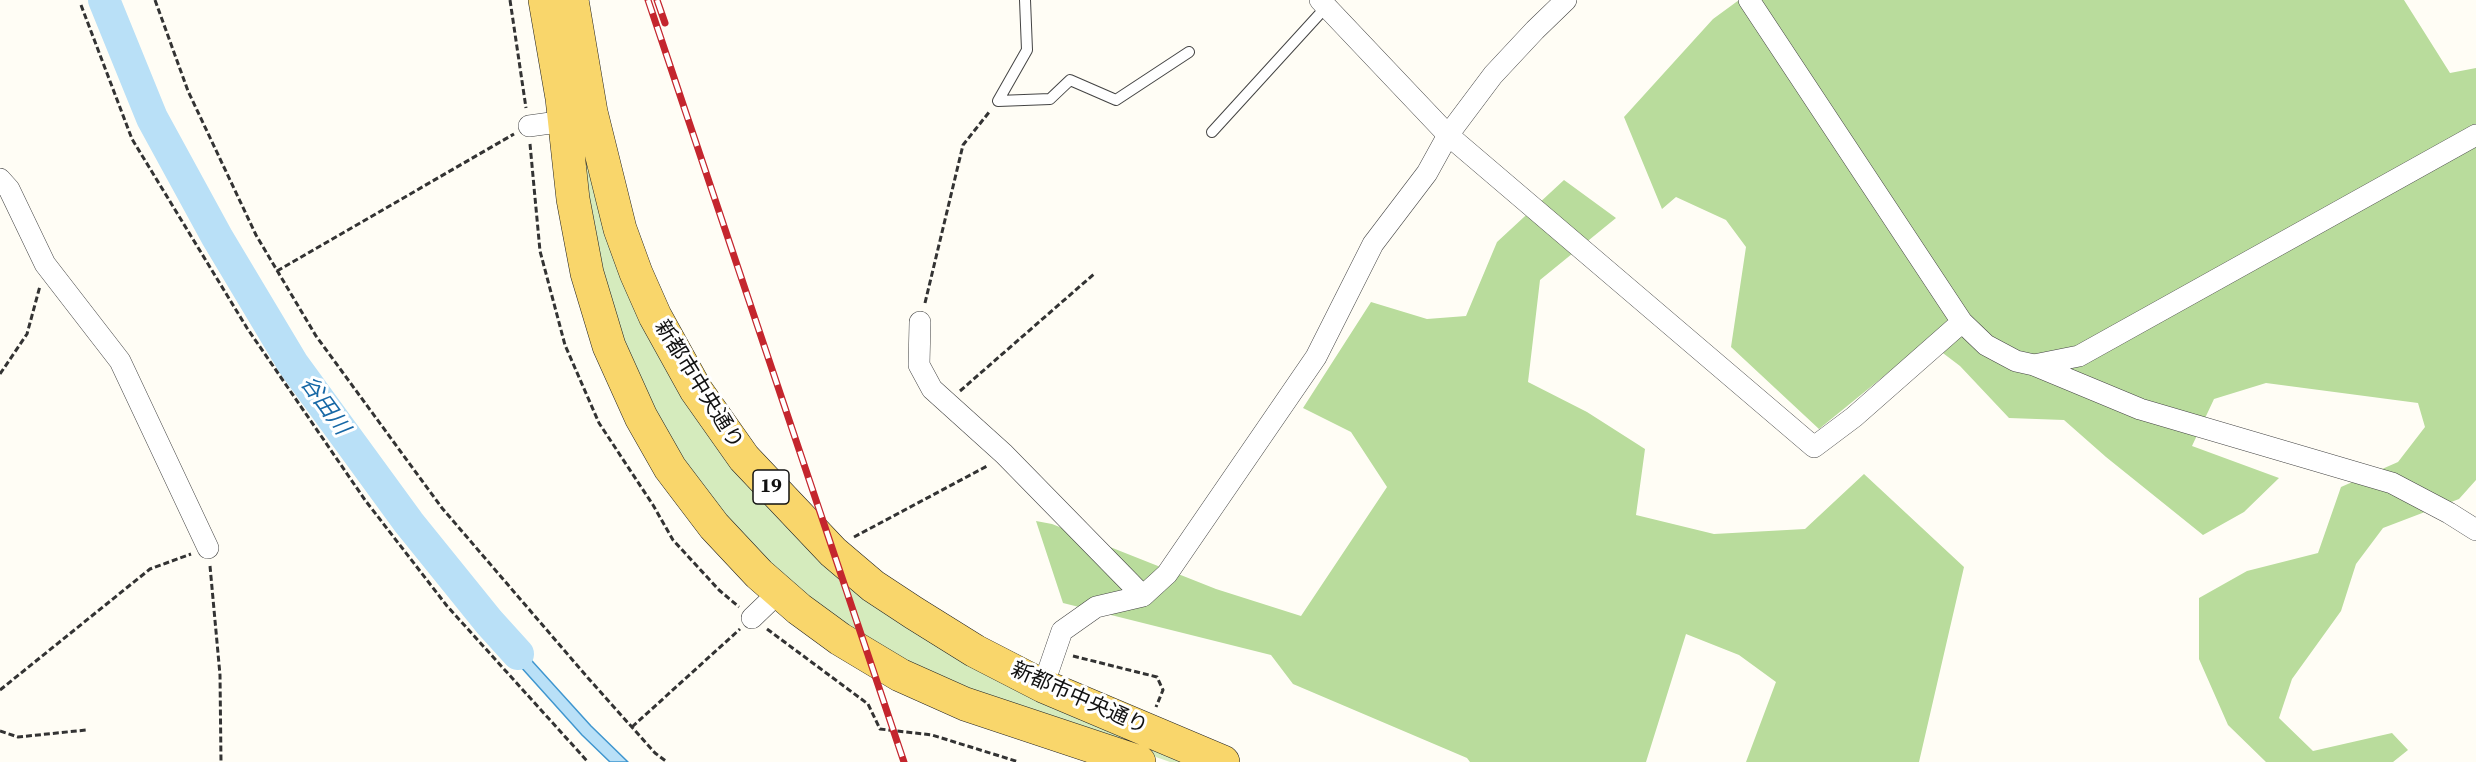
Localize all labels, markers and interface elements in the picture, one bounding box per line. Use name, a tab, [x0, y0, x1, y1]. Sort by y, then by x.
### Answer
street label: 新都市中央通り	[648, 316, 748, 454]
water label: 谷田川	[294, 372, 354, 440]
road number: 19	[753, 470, 789, 504]
street label: 新都市中央通り	[1007, 658, 1151, 740]

